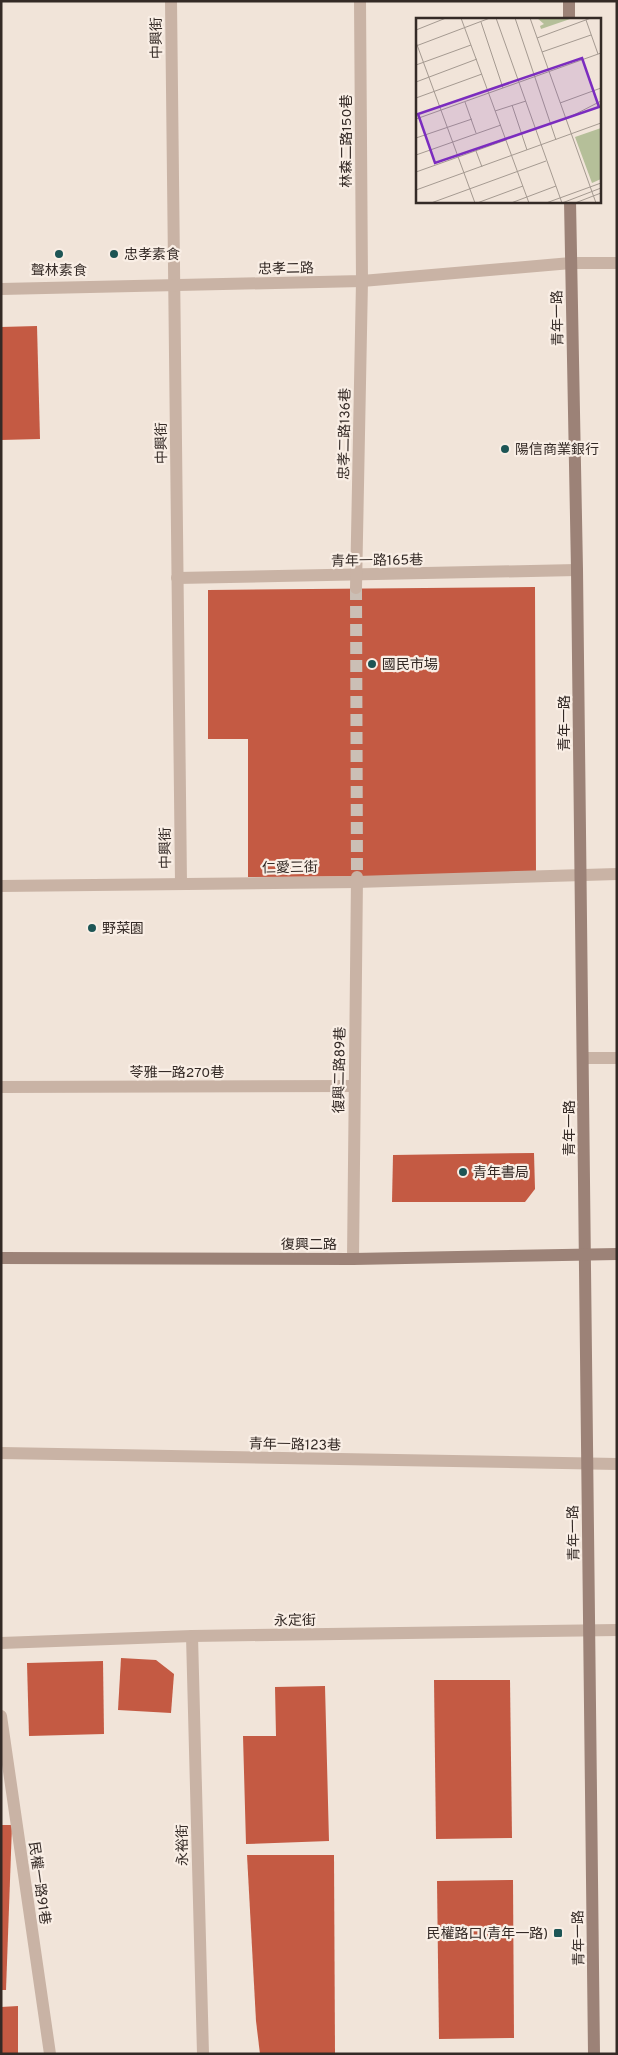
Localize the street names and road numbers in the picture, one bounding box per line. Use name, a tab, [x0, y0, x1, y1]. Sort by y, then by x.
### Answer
street label: 中興街	[149, 17, 166, 59]
street label: 林森二路150巷	[339, 95, 356, 187]
street label: 忠孝二路	[258, 261, 314, 278]
street label: 青年一路	[550, 290, 567, 346]
street label: 忠孝二路136巷	[336, 388, 355, 480]
street label: 中興街	[154, 422, 171, 464]
street label: 青年一路165巷	[331, 552, 423, 571]
street label: 青年一路	[557, 695, 574, 751]
street label: 中興街	[158, 827, 175, 869]
street label: 仁愛三街	[262, 860, 318, 877]
street label: 復興二路89巷	[331, 1027, 350, 1113]
street label: 苓雅一路270巷	[130, 1065, 224, 1082]
street label: 青年一路	[562, 1100, 579, 1156]
street label: 復興二路	[281, 1237, 337, 1254]
street label: 青年一路123巷	[249, 1436, 341, 1455]
street label: 青年一路	[566, 1505, 583, 1561]
street label: 永定街	[274, 1613, 316, 1630]
street label: 永裕街	[175, 1824, 192, 1866]
street label: 民權一路91巷	[24, 1841, 53, 1926]
street label: 青年一路	[571, 1910, 588, 1966]

